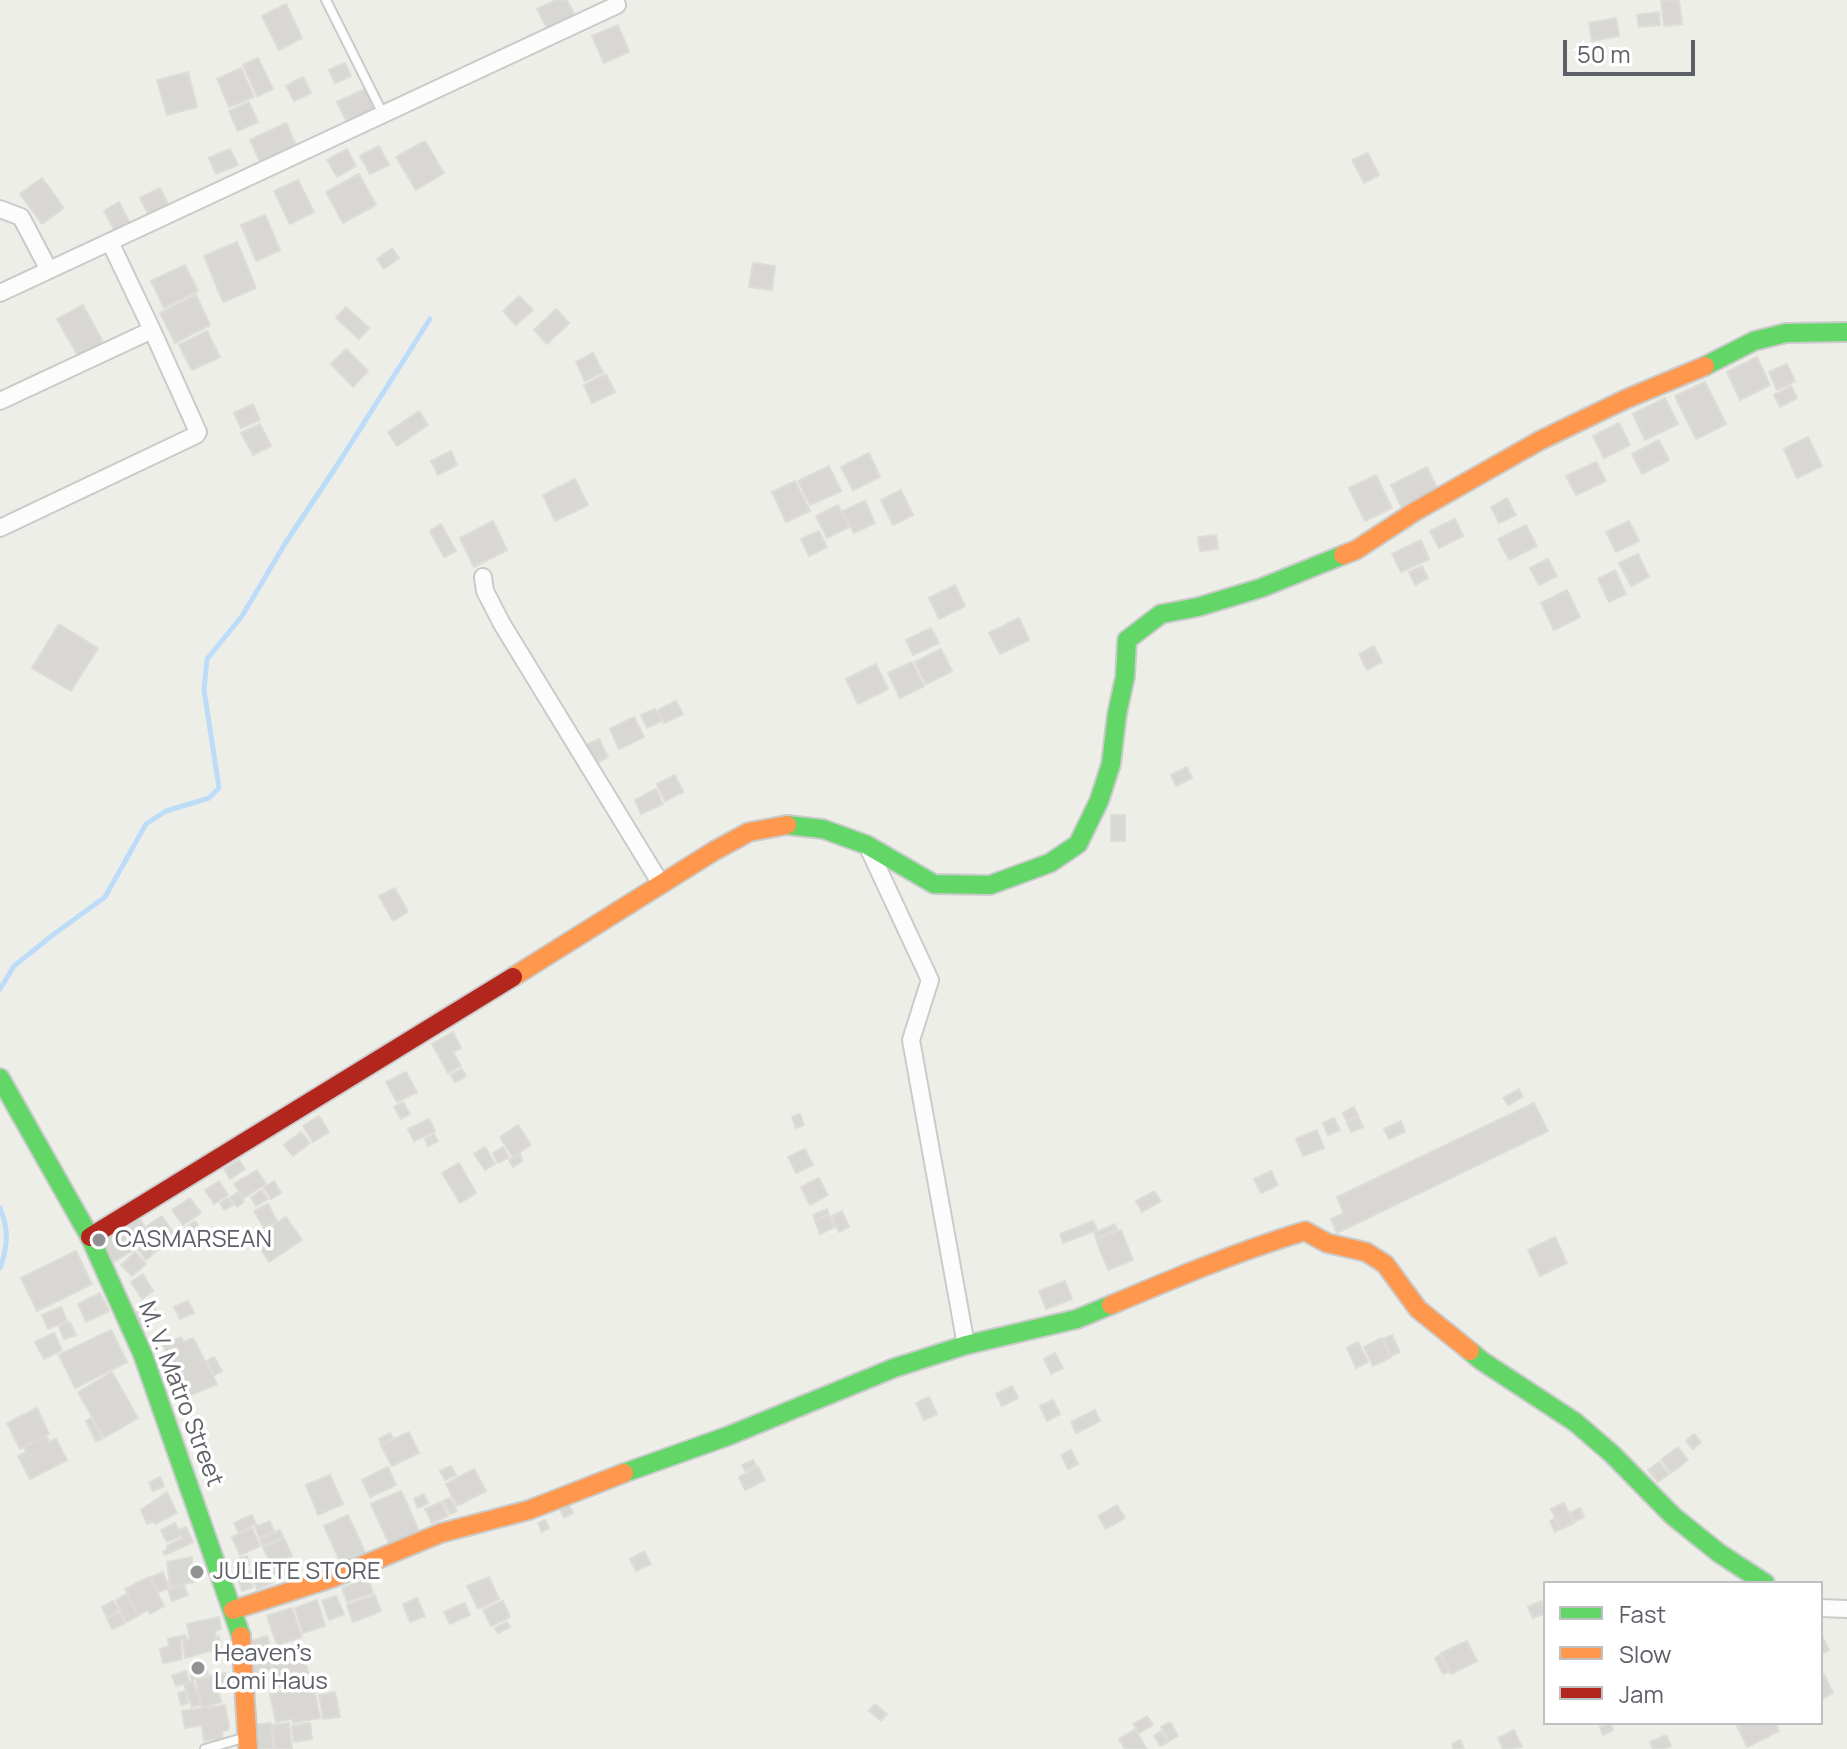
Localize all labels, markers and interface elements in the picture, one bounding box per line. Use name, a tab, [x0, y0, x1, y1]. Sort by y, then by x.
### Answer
scale bar	[1567, 24, 1699, 74]
text: 50 m	[1577, 37, 1631, 70]
place label: CASMARSEAN	[115, 1226, 272, 1254]
marker: CASMARSEAN	[90, 1231, 108, 1249]
street label: M. V. Matro Street	[131, 1297, 229, 1491]
place label: JULIETE STORE	[213, 1558, 381, 1586]
marker: JULIETE STORE	[188, 1563, 206, 1581]
legend	[1543, 1581, 1823, 1725]
text: Fast	[1619, 1597, 1666, 1630]
text: Slow	[1619, 1637, 1672, 1670]
place label: Heaven’s Lomi Haus	[214, 1640, 328, 1696]
marker: Heaven’s Lomi Haus	[189, 1659, 207, 1677]
text: Jam	[1619, 1677, 1664, 1710]

